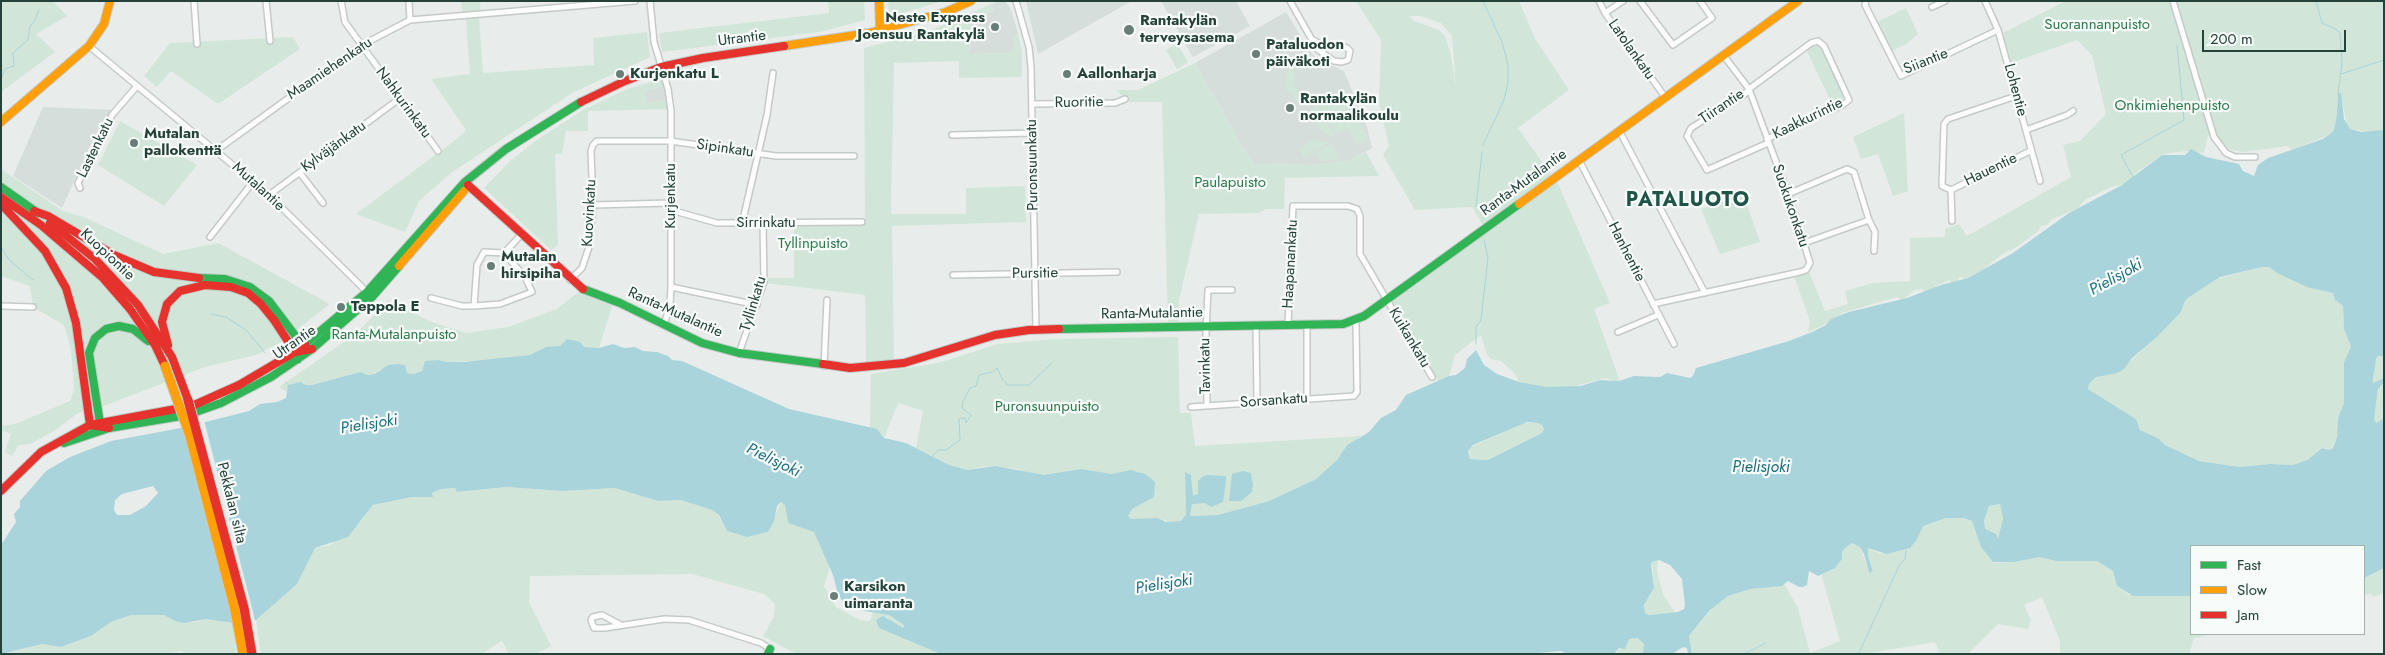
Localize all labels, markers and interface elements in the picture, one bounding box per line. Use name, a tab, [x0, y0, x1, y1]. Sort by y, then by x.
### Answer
place label: Neste Express Joensuu Rantakylä	[857, 9, 985, 44]
place label: Rantakylän terveysasema	[1140, 12, 1235, 47]
street label: Latolankatu	[1604, 16, 1658, 84]
park label: Suorannanpuisto	[2044, 16, 2150, 34]
scale bar	[2205, 20, 2349, 52]
marker: Neste Express Joensuu Rantakylä	[989, 21, 1001, 33]
marker: Rantakylän terveysasema	[1122, 23, 1136, 37]
street label: Utrantie	[717, 27, 767, 51]
text: 200 m	[2210, 28, 2253, 50]
street label: Maamiehenkatu	[284, 34, 376, 104]
place label: Pataluodon päiväkoti	[1266, 36, 1344, 71]
street label: Siiantie	[1901, 45, 1951, 79]
marker: Pataluodon päiväkoti	[1250, 48, 1262, 60]
street label: Lohentie	[1999, 62, 2031, 118]
street label: Nahkurinkatu	[371, 64, 435, 142]
place label: Kurjenkatu L	[630, 65, 719, 83]
place label: Aallonharja	[1077, 65, 1157, 83]
marker: Kurjenkatu L	[614, 68, 626, 80]
marker: Aallonharja	[1061, 68, 1073, 80]
street label: Tiirantie	[1696, 85, 1748, 129]
place label: Rantakylän normaalikoulu	[1300, 90, 1399, 125]
street label: Ruoritie	[1054, 94, 1104, 112]
street label: Kaakkurintie	[1770, 94, 1846, 144]
park label: Onkimiehenpuisto	[2114, 97, 2230, 115]
marker: Rantakylän normaalikoulu	[1284, 102, 1296, 114]
street label: Lastenkatu	[74, 115, 118, 181]
street label: Kylväjänkatu	[298, 117, 370, 177]
street label: Puronsuunkatu	[1023, 119, 1043, 211]
place label: Mutalan pallokenttä	[144, 125, 222, 160]
street label: Sipinkatu	[695, 136, 755, 162]
marker: Mutalan pallokenttä	[128, 137, 140, 149]
street label: Ranta-Mutalantie	[1477, 146, 1571, 220]
street label: Hauentie	[1962, 149, 2020, 191]
street label: Mutalantie	[228, 159, 288, 215]
street label: Suokukonkatu	[1767, 162, 1813, 250]
street label: Kurjenkatu	[662, 163, 680, 229]
park label: Paulapuisto	[1194, 174, 1266, 192]
street label: Kuovinkatu	[579, 179, 601, 247]
district label: PATALUOTO	[1625, 189, 1751, 213]
street label: Sirrinkatu	[736, 214, 796, 232]
street label: Haapanankatu	[1280, 219, 1302, 309]
street label: Hanhentie	[1603, 219, 1649, 285]
street label: Kuopiontie	[76, 225, 138, 285]
park label: Tyllinpuisto	[778, 235, 848, 253]
place label: Mutalan hirsipiha	[501, 248, 561, 283]
water label: Pielisjoki	[2086, 256, 2146, 300]
marker: Mutalan hirsipiha	[485, 260, 497, 272]
street label: Pursitie	[1012, 265, 1058, 283]
street label: Tyllinkatu	[737, 274, 771, 334]
street label: Ranta-Mutalantie	[625, 284, 725, 342]
place label: Teppola E	[351, 298, 420, 316]
marker: Teppola E	[335, 301, 347, 313]
street label: Ranta-Mutalantie	[1101, 304, 1203, 324]
street label: Kuikankatu	[1384, 305, 1434, 371]
street label: Utrantie	[270, 322, 320, 364]
park label: Ranta-Mutalanpuisto	[332, 326, 456, 344]
street label: Tavinkatu	[1197, 338, 1215, 394]
street label: Sorsankatu	[1239, 390, 1309, 412]
park label: Puronsuunpuisto	[995, 398, 1099, 416]
water label: Pielisjoki	[339, 411, 399, 439]
water label: Pielisjoki	[743, 440, 803, 482]
water label: Pielisjoki	[1732, 458, 1790, 478]
street label: Pekkalan silta	[212, 460, 250, 546]
legend	[2190, 545, 2365, 635]
text: Fast	[2237, 554, 2261, 576]
water label: Pielisjoki	[1134, 571, 1194, 599]
place label: Karsikon uimaranta	[844, 578, 913, 613]
text: Slow	[2237, 579, 2267, 601]
marker: Karsikon uimaranta	[828, 590, 840, 602]
text: Jam	[2237, 604, 2260, 626]

